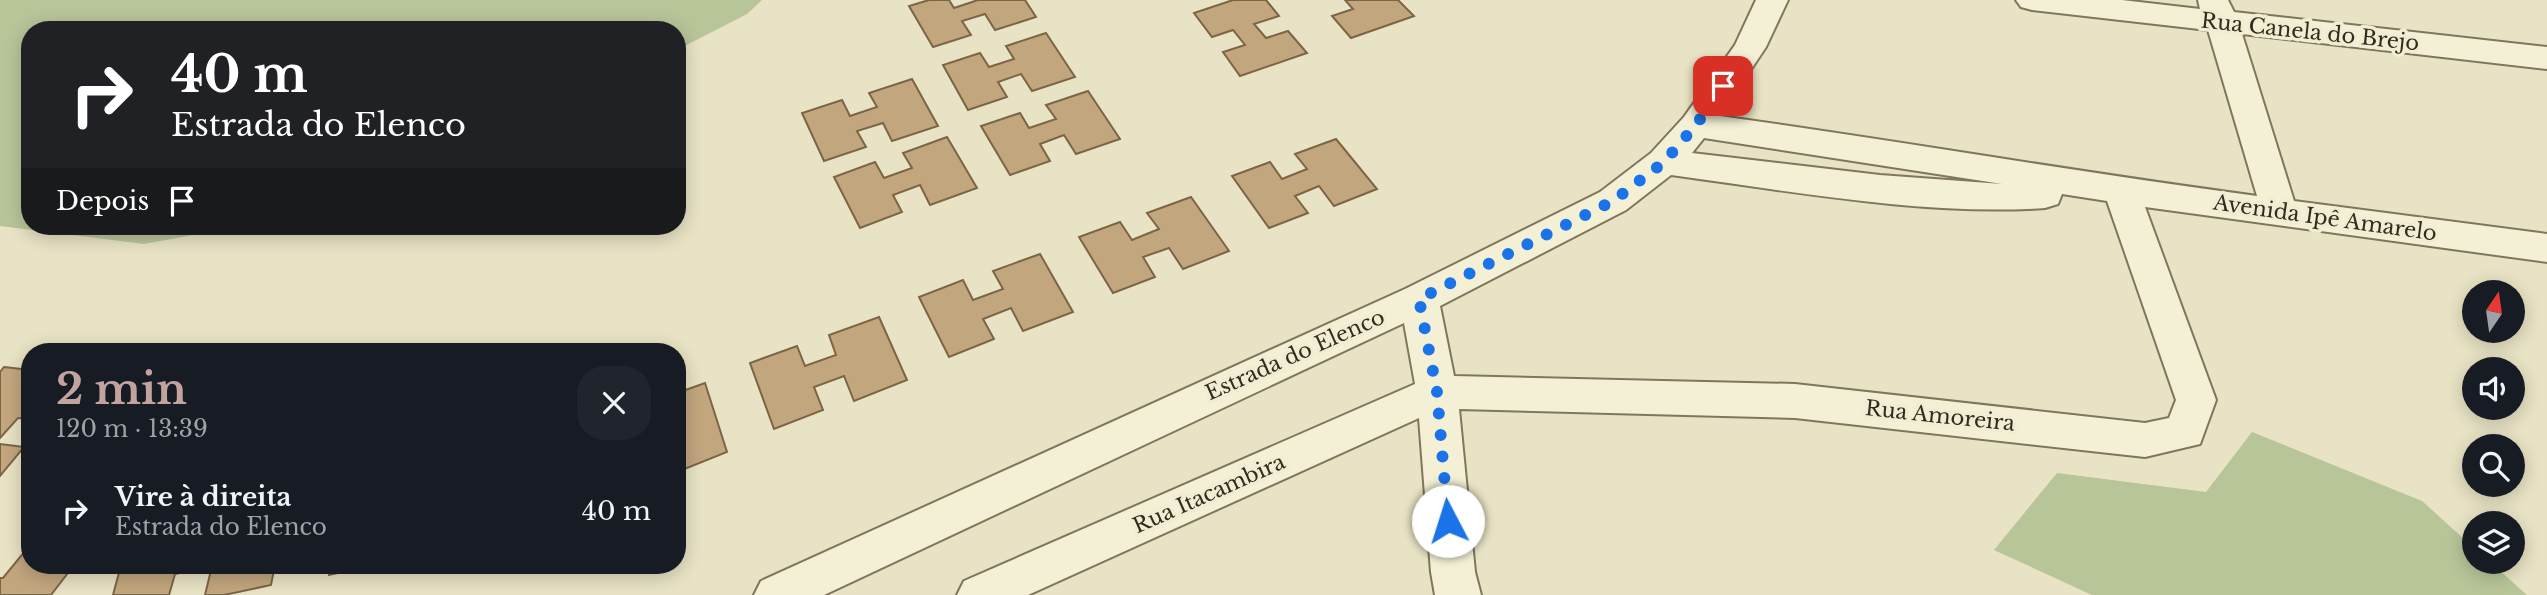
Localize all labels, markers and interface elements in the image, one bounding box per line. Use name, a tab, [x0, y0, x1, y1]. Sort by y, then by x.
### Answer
street label: Rua Canela do Brejo	[2200, 8, 2420, 56]
text: 40 m	[171, 44, 308, 105]
icon: right	[56, 49, 147, 140]
pin	[1693, 56, 1753, 116]
icon: arrive	[1704, 67, 1742, 105]
text: Estrada do Elenco	[171, 105, 466, 145]
icon: arrive	[163, 182, 201, 220]
text: Depois	[56, 185, 149, 217]
street label: Avenida Ipê Amarelo	[2211, 189, 2438, 247]
north arrow	[2462, 280, 2525, 343]
map controls	[2462, 280, 2525, 574]
street label: Estrada do Elenco	[1201, 304, 1389, 406]
button: sound	[2462, 357, 2525, 420]
text: 2 min	[56, 363, 187, 415]
button: close	[577, 366, 651, 440]
street label: Rua Amoreira	[1864, 395, 2016, 437]
text: 120 m · 13:39	[56, 415, 208, 443]
button: search	[2462, 434, 2525, 497]
street label: Rua Itacambira	[1129, 449, 1290, 539]
text: Vire à direita	[115, 481, 291, 513]
position arrow	[1411, 484, 1485, 558]
icon: right	[56, 492, 94, 530]
text: 40 m	[582, 495, 651, 527]
button: layers	[2462, 511, 2525, 574]
text: Estrada do Elenco	[115, 513, 327, 541]

